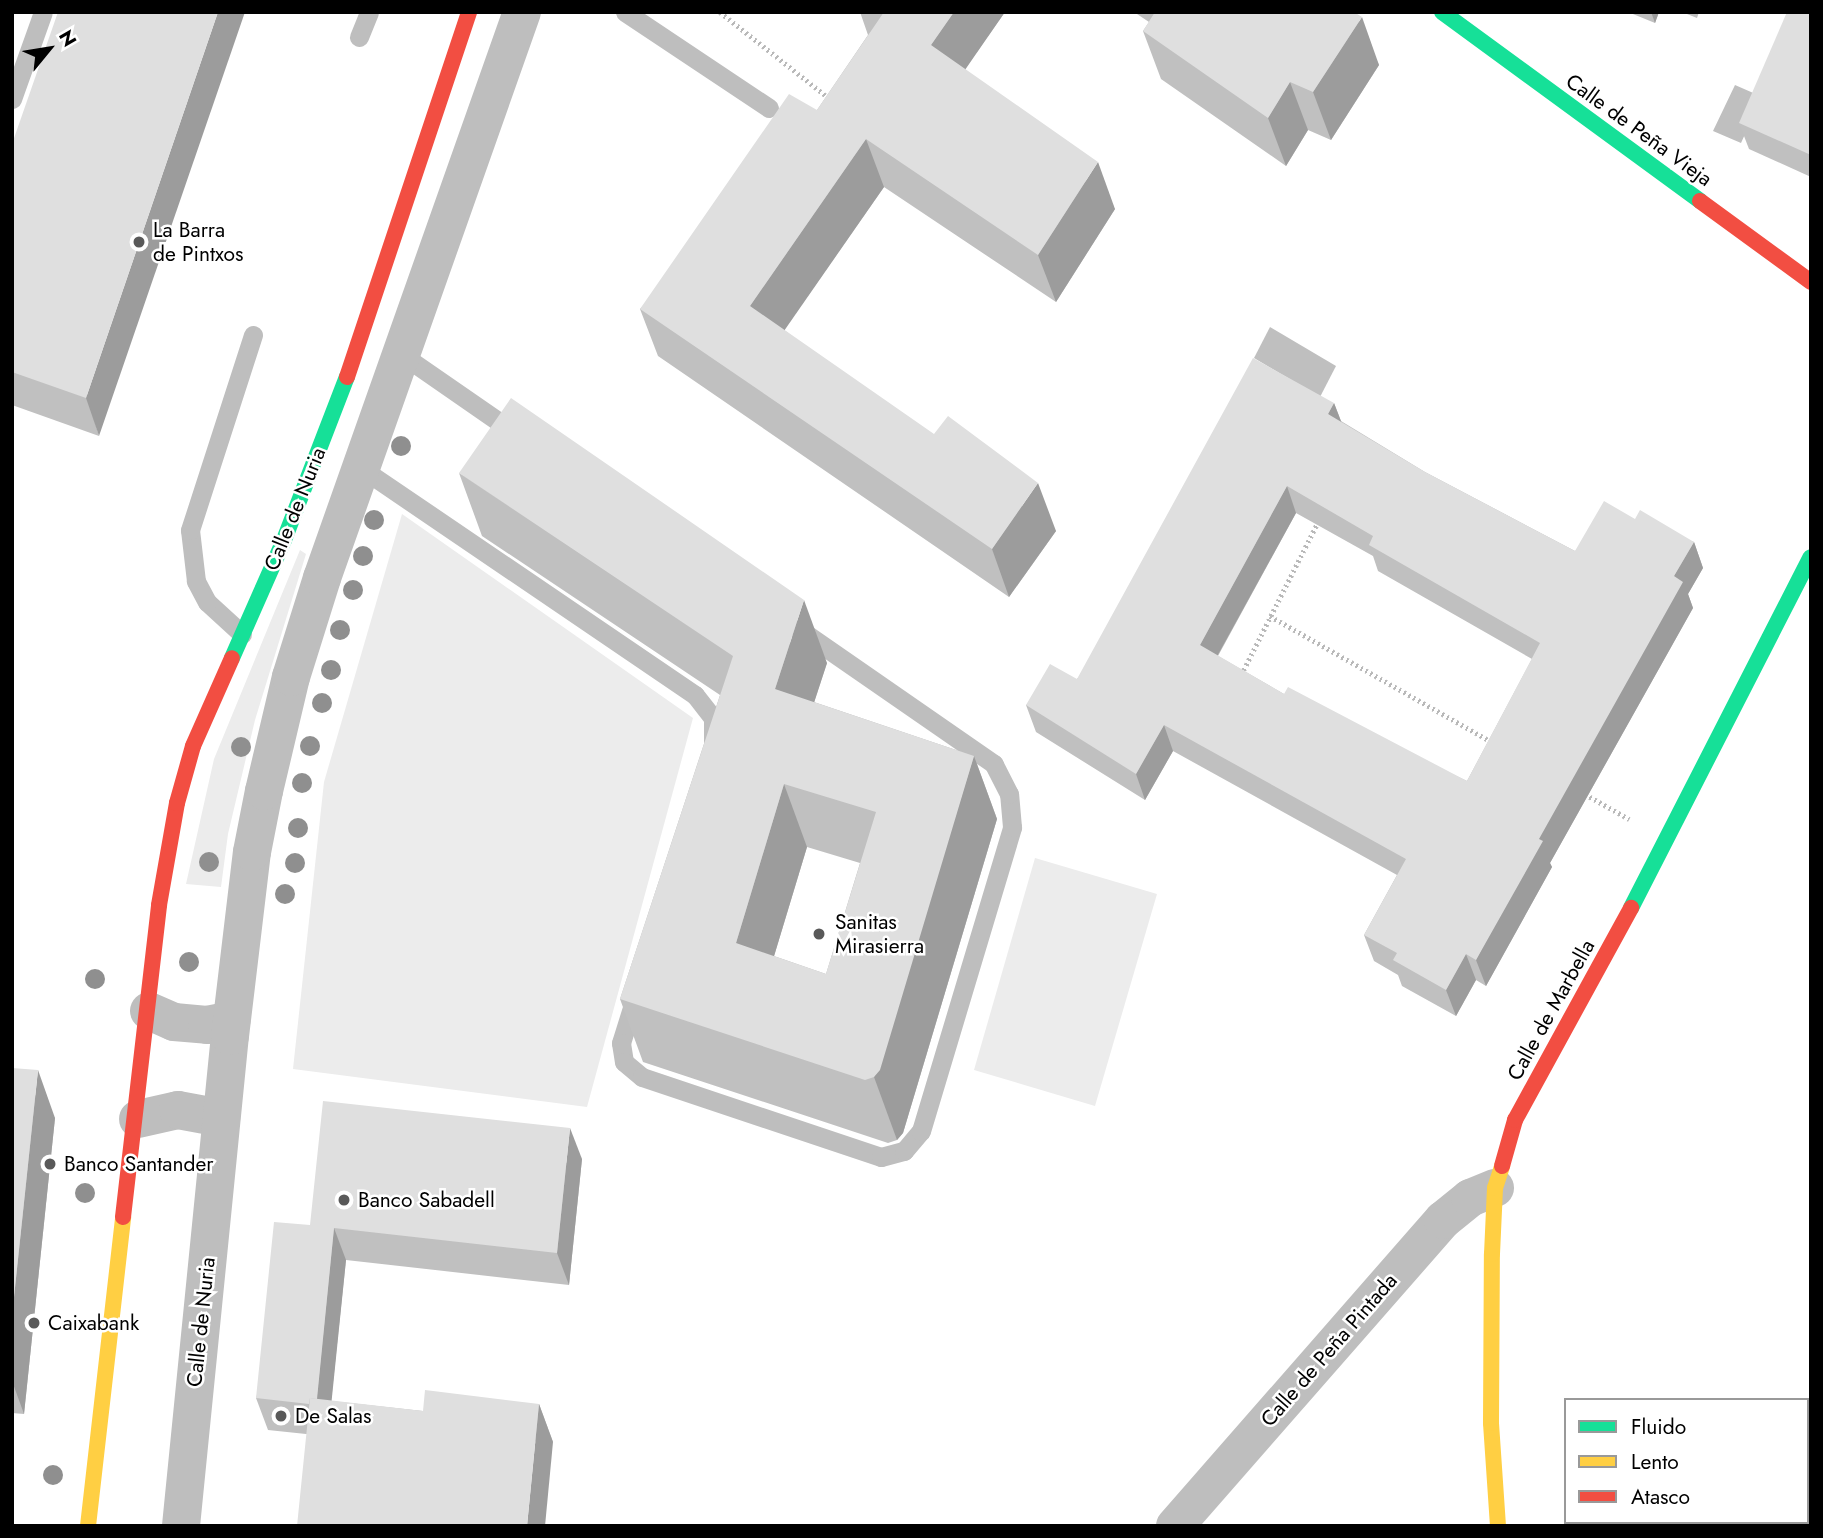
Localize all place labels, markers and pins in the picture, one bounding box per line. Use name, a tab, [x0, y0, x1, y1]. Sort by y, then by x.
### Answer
place label: La Barra de Pintxos	[153, 217, 244, 267]
marker: La Barra de Pintxos	[131, 234, 147, 250]
place label: Sanitas Mirasierra	[835, 909, 924, 959]
marker: Sanitas Mirasierra	[809, 924, 829, 944]
place label: Banco Santander	[64, 1151, 213, 1177]
marker: Banco Santander	[42, 1156, 58, 1172]
place label: Banco Sabadell	[358, 1187, 495, 1213]
marker: Banco Sabadell	[336, 1192, 352, 1208]
place label: Caixabank	[48, 1310, 139, 1336]
marker: Caixabank	[26, 1315, 42, 1331]
place label: De Salas	[295, 1403, 371, 1429]
marker: De Salas	[273, 1408, 289, 1424]

